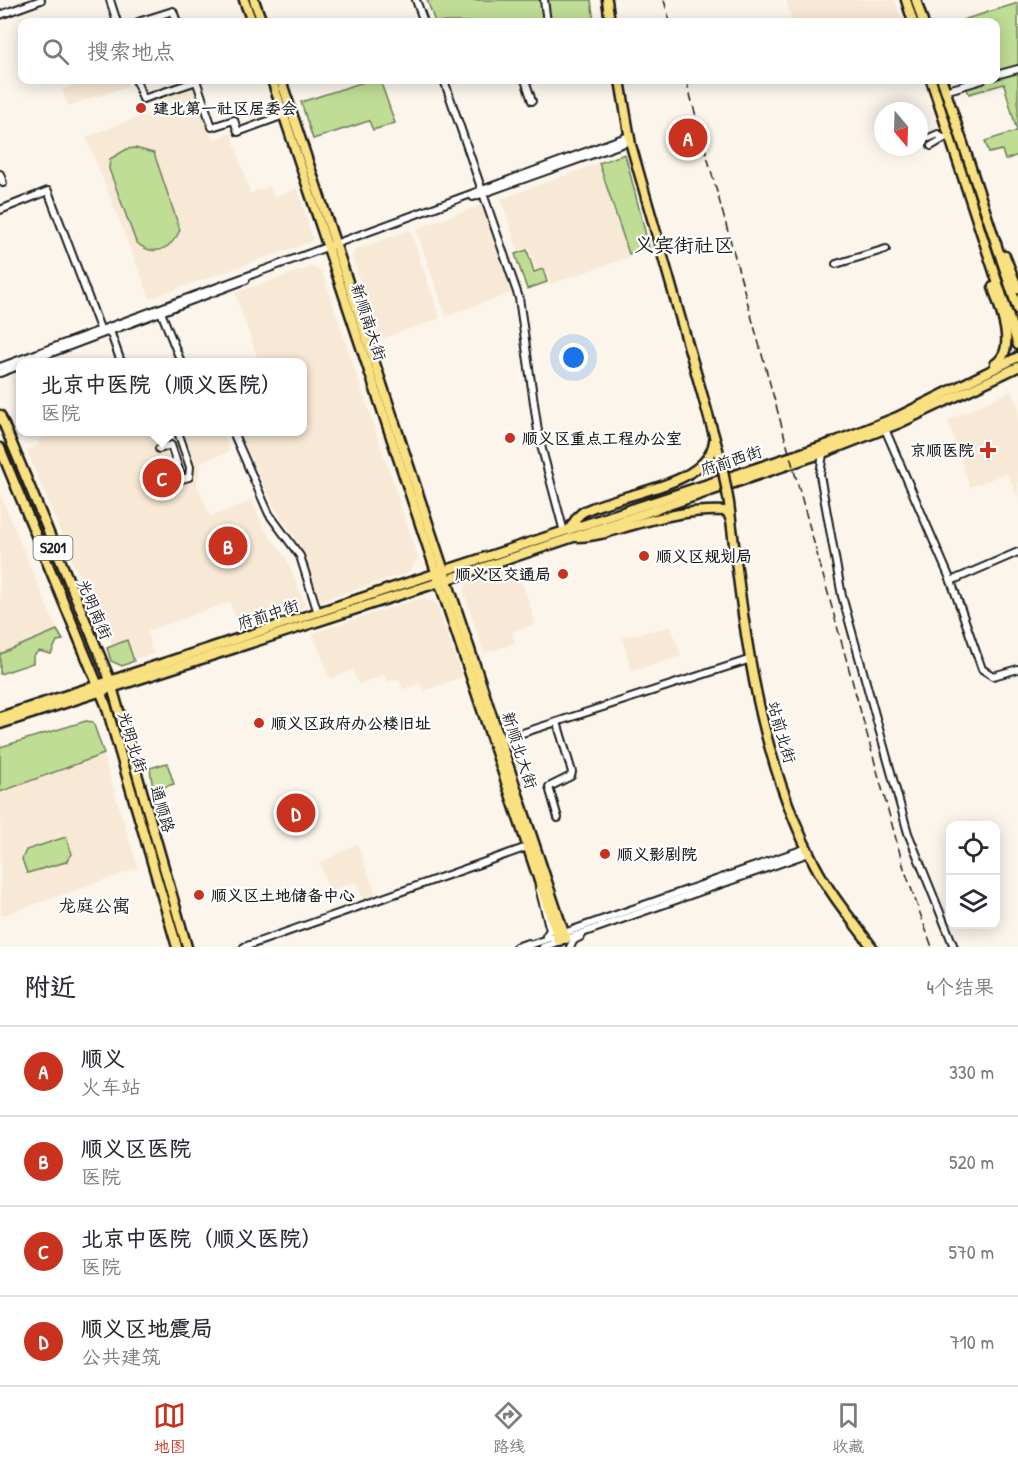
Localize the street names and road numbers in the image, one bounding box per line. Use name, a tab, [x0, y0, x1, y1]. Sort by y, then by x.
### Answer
street label: 新顺南大街	[346, 281, 392, 363]
street label: 府前西街	[697, 440, 765, 480]
road number: S201	[34, 536, 72, 560]
street label: 光明南街	[72, 575, 118, 643]
street label: 府前中街	[234, 594, 302, 634]
street label: 站前北街	[763, 698, 801, 766]
street label: 光明北街	[113, 708, 153, 776]
street label: 新顺北大街	[497, 709, 543, 791]
street label: 通顺路	[146, 783, 180, 835]

